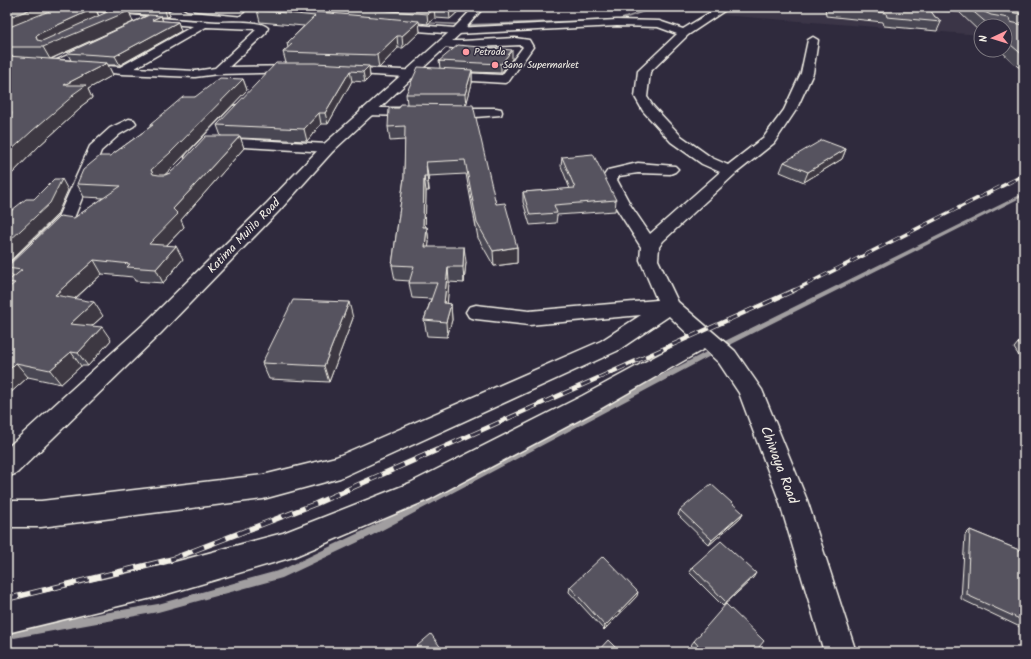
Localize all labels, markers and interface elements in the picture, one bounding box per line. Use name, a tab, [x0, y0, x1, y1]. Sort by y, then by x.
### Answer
north arrow	[973, 18, 1013, 58]
text: N	[975, 34, 993, 43]
place label: Petroda	[474, 44, 506, 60]
marker: Petroda	[461, 47, 471, 57]
place label: Sana Supermarket	[503, 57, 579, 73]
marker: Sana Supermarket	[490, 60, 500, 70]
street label: Katima Mulilo Road	[203, 193, 286, 278]
street label: Chiwaya Road	[754, 423, 804, 508]

